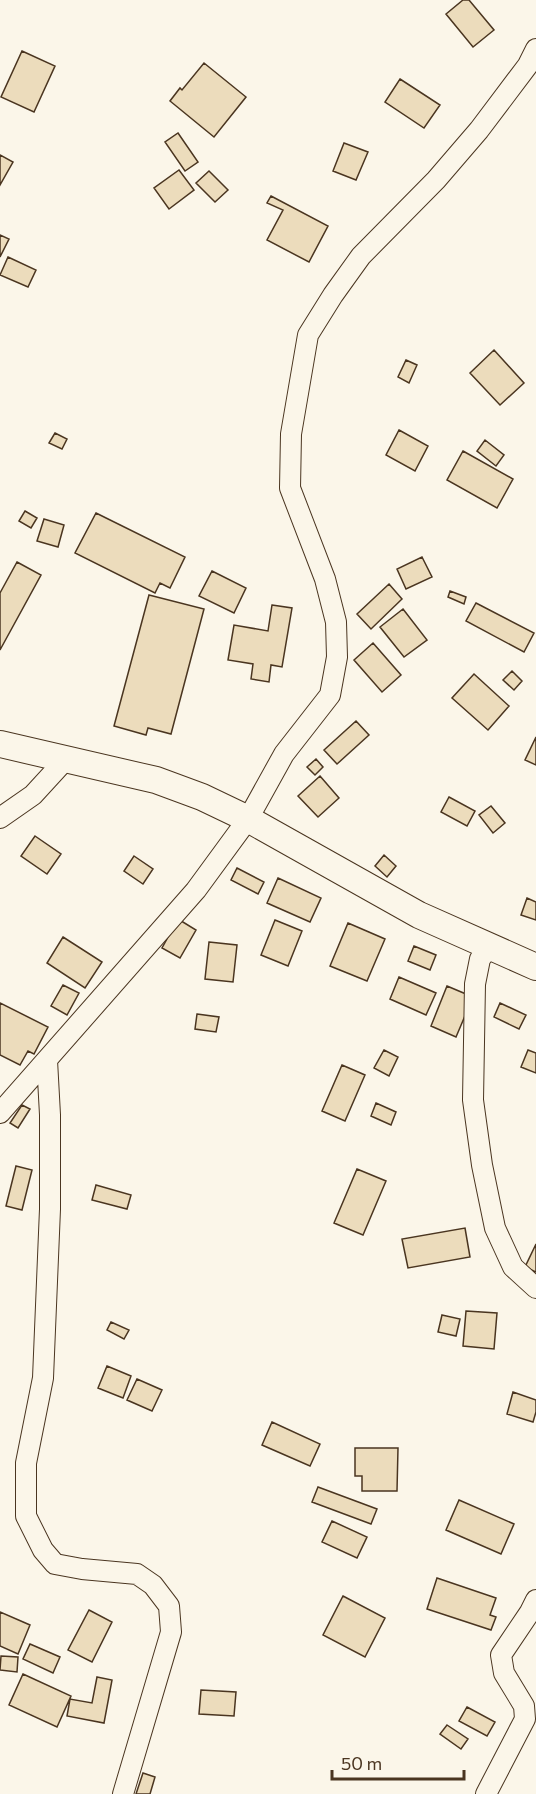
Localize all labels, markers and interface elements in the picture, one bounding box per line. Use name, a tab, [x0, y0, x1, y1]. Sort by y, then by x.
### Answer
scale bar	[332, 1743, 464, 1781]
text: 50 m	[341, 1752, 382, 1774]

